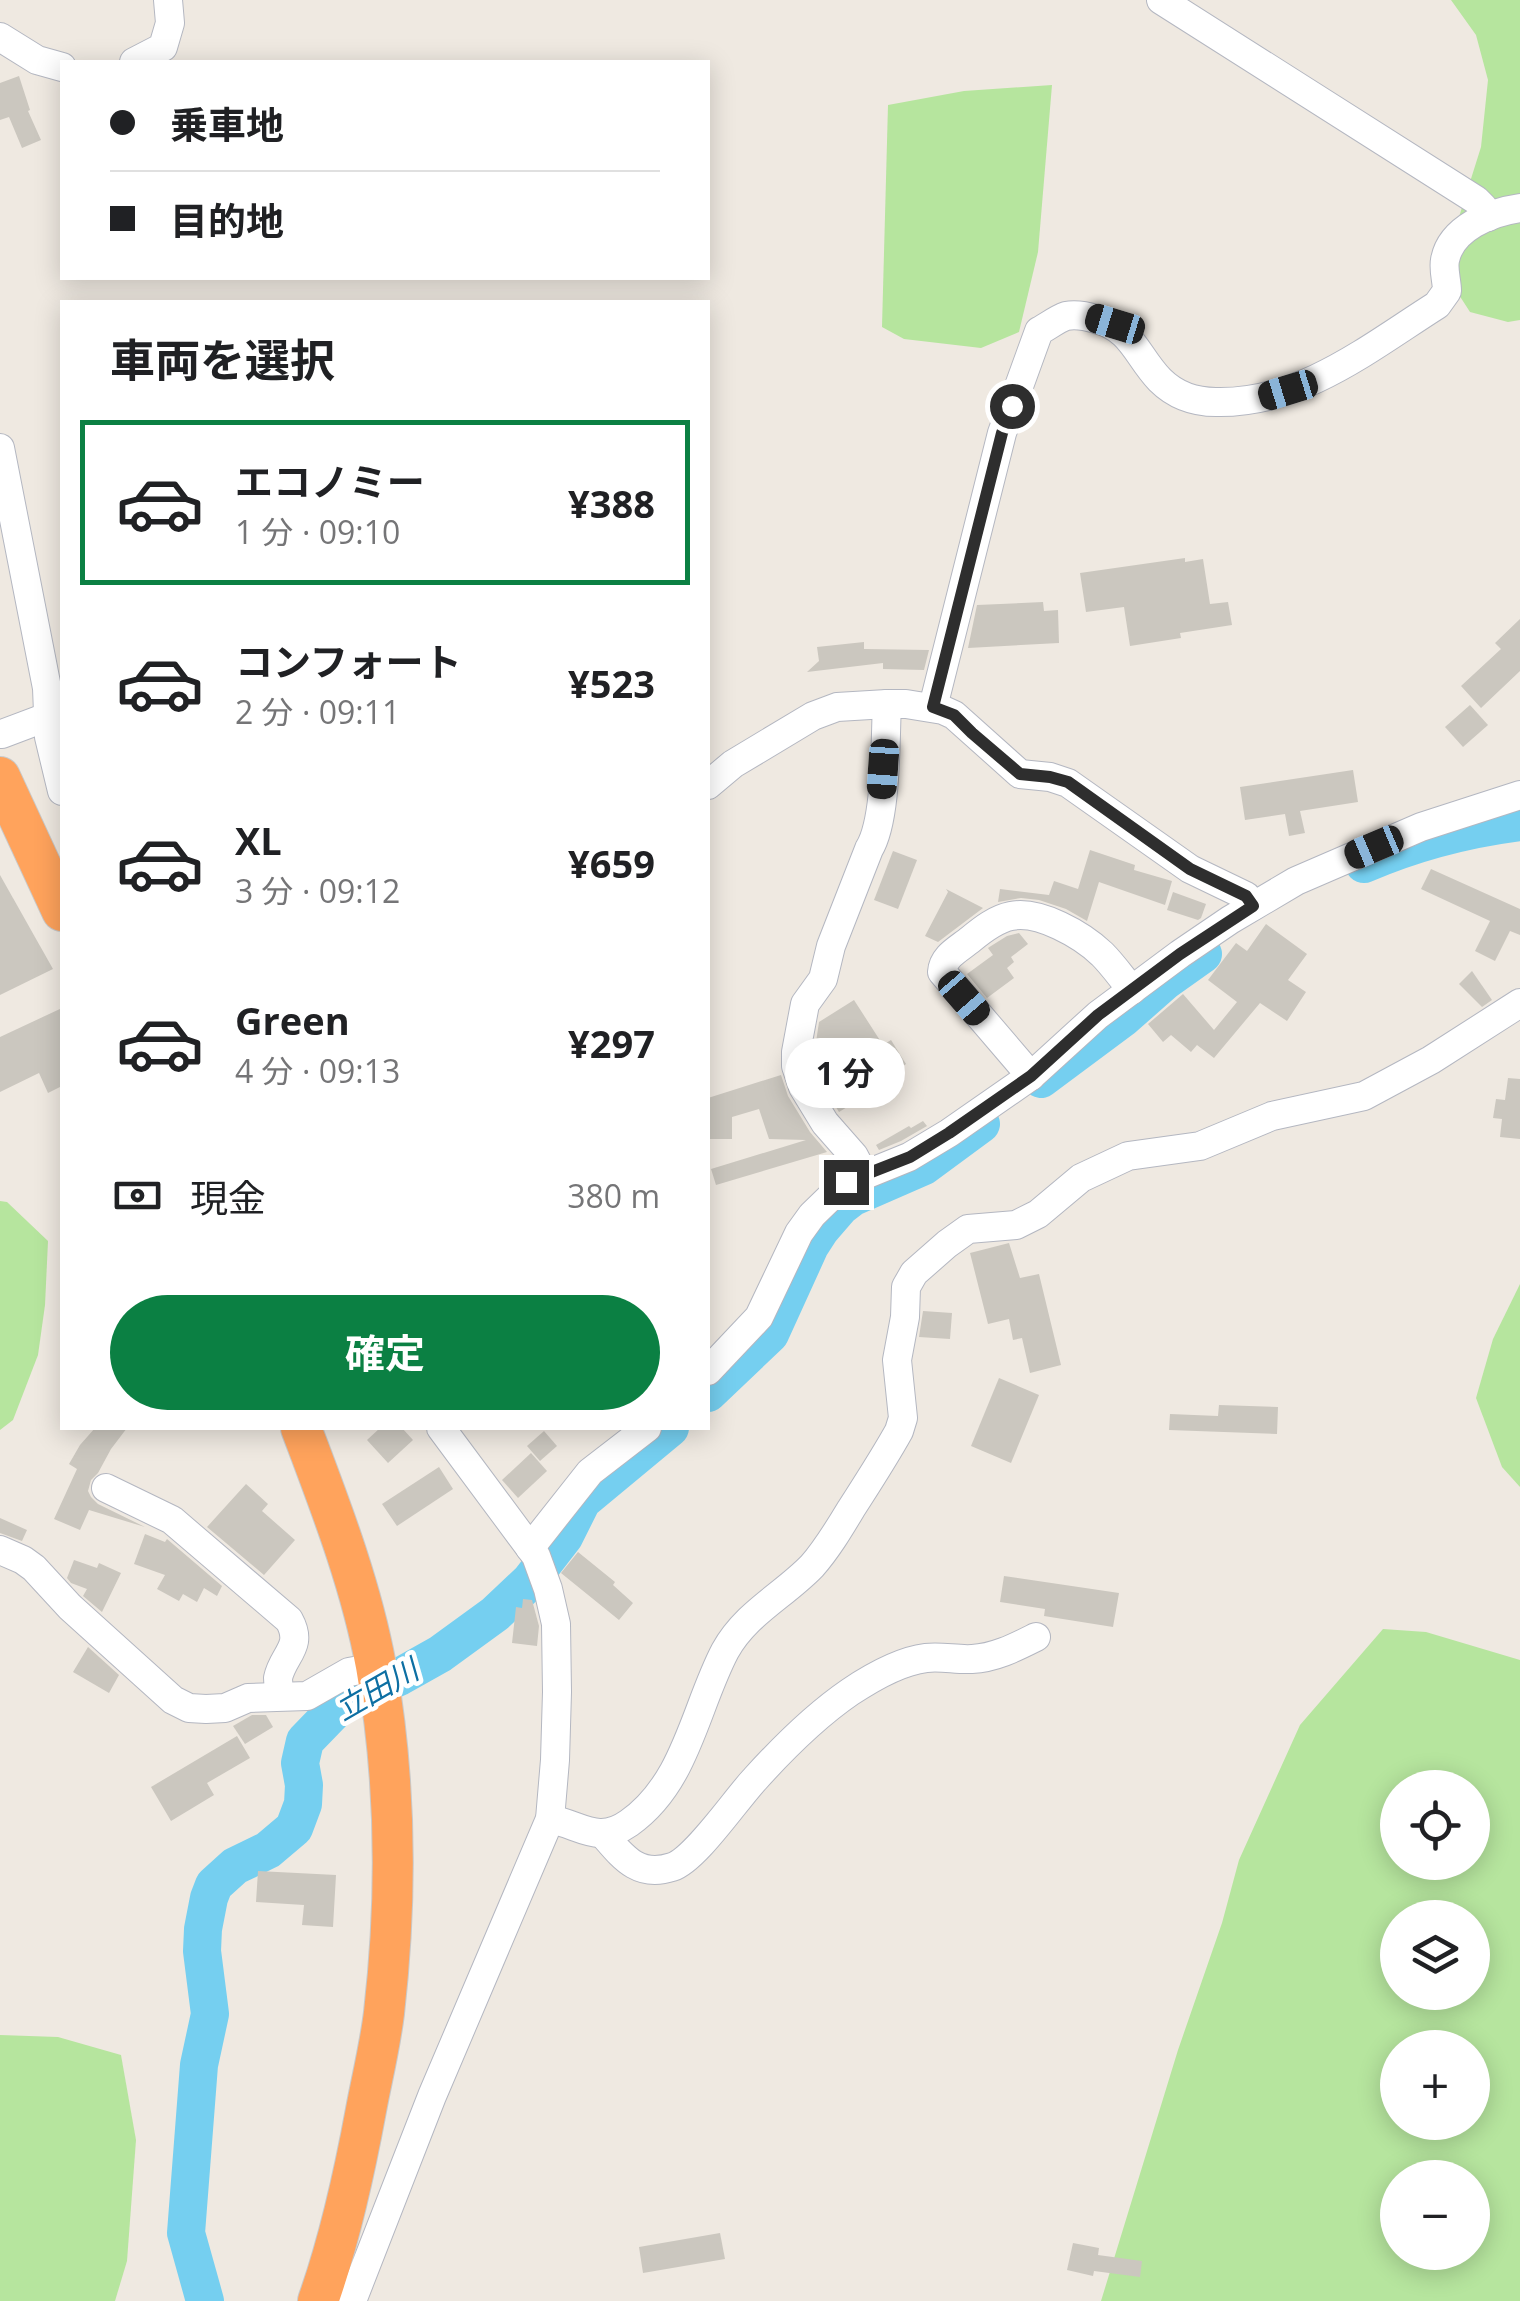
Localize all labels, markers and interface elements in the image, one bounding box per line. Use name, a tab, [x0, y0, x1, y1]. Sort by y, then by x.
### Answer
text: 乗車地	[170, 98, 284, 150]
text: 目的地	[170, 194, 284, 246]
car	[1082, 301, 1148, 347]
text: 車両を選択	[110, 329, 335, 390]
car	[1255, 367, 1321, 413]
route start	[990, 384, 1035, 429]
text: エコノミー	[235, 455, 425, 507]
icon: car	[115, 458, 205, 548]
text: ¥388	[568, 477, 655, 529]
text: 1 分 · 09:10	[235, 510, 400, 553]
text: コンフォート	[235, 635, 462, 687]
icon: car	[115, 638, 205, 728]
text: ¥523	[568, 657, 655, 709]
text: 2 分 · 09:11	[235, 690, 400, 733]
car	[866, 738, 900, 800]
text: XL	[235, 814, 282, 866]
icon: car	[115, 818, 205, 908]
car	[1341, 821, 1407, 873]
text: ¥659	[568, 837, 655, 889]
text: 3 分 · 09:12	[235, 869, 400, 912]
car	[933, 966, 995, 1030]
text: Green	[235, 994, 350, 1046]
icon: car	[115, 998, 205, 1088]
text: ¥297	[568, 1017, 655, 1069]
callout: 1 分	[786, 1037, 906, 1107]
text: 4 分 · 09:13	[235, 1049, 400, 1092]
text: 1 分	[816, 1051, 874, 1094]
route end	[824, 1160, 869, 1205]
icon: cash	[110, 1168, 165, 1223]
text: 現金	[190, 1171, 266, 1223]
text: 380 m	[567, 1174, 660, 1217]
button: 確定	[110, 1295, 660, 1410]
water label: 立田川	[327, 1647, 428, 1729]
map controls	[1380, 1770, 1490, 2270]
button: locate	[1380, 1770, 1490, 1880]
button: layers	[1380, 1900, 1490, 2010]
button: +	[1380, 2030, 1490, 2140]
button: −	[1380, 2160, 1490, 2270]

